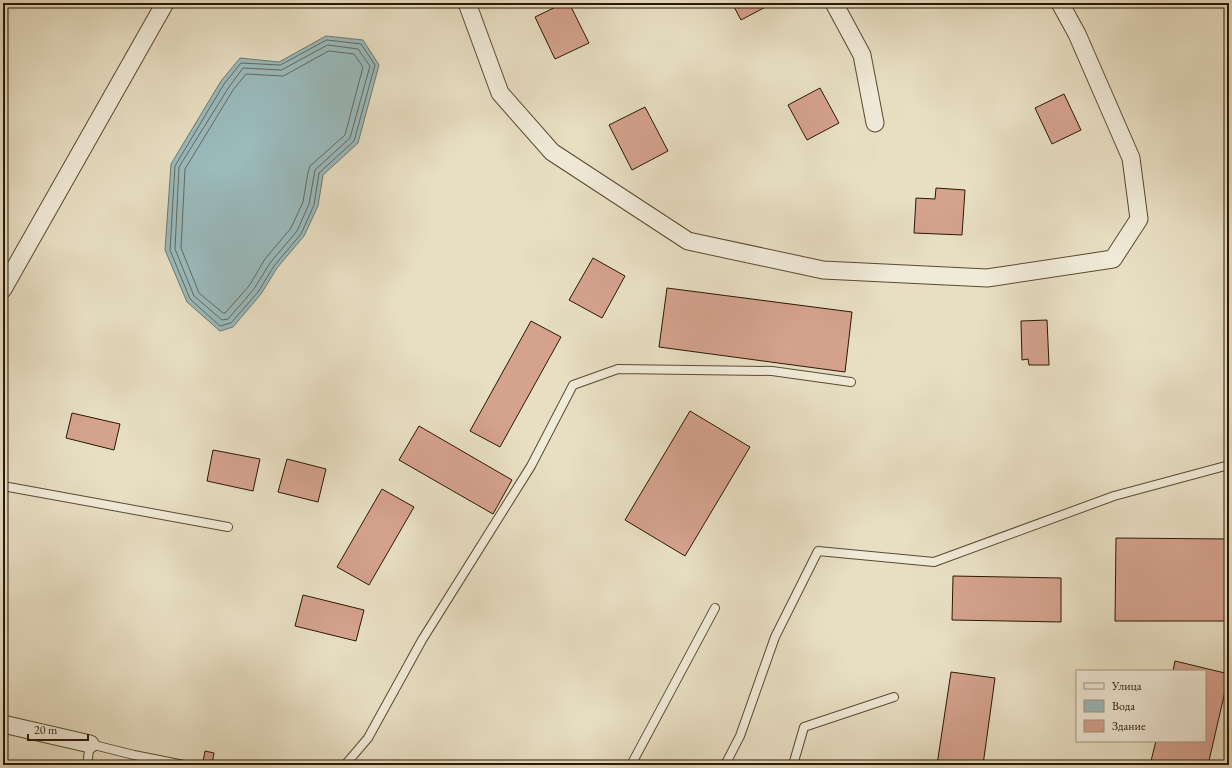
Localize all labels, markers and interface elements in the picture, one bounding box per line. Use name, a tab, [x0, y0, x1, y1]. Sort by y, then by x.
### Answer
legend	[1076, 670, 1206, 742]
text: Улица	[1111, 678, 1142, 694]
text: Вода	[1112, 698, 1135, 714]
scale bar	[28, 716, 88, 742]
text: Здание	[1112, 718, 1146, 734]
text: 20 m	[34, 722, 58, 738]

